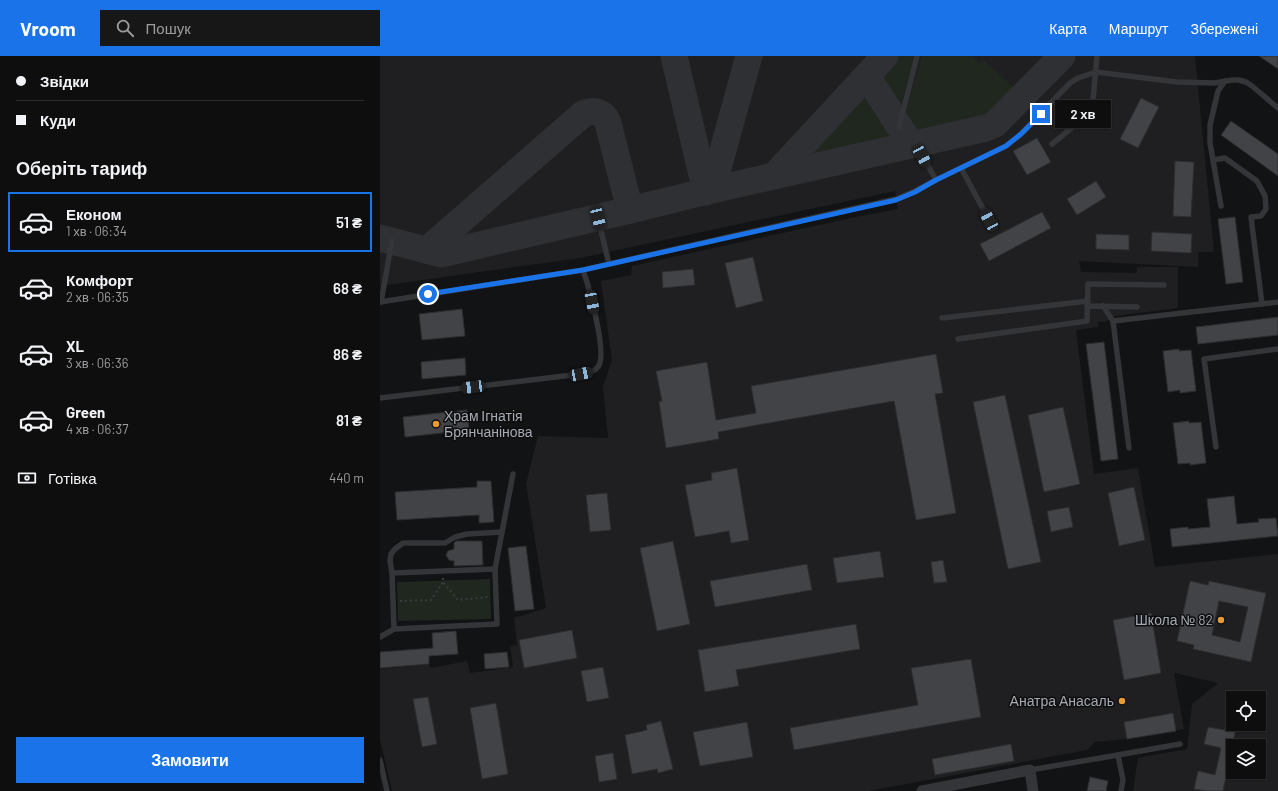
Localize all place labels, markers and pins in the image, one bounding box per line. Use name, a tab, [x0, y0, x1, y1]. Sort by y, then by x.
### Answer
place label: Храм Ігнатія Брянчанінова	[444, 407, 533, 440]
marker: Храм Ігнатія Брянчанінова	[431, 419, 441, 429]
place label: Школа № 82	[1135, 611, 1213, 628]
marker: Школа № 82	[1216, 615, 1226, 625]
place label: Анатра Анасаль	[1010, 692, 1114, 709]
marker: Анатра Анасаль	[1117, 696, 1127, 706]

